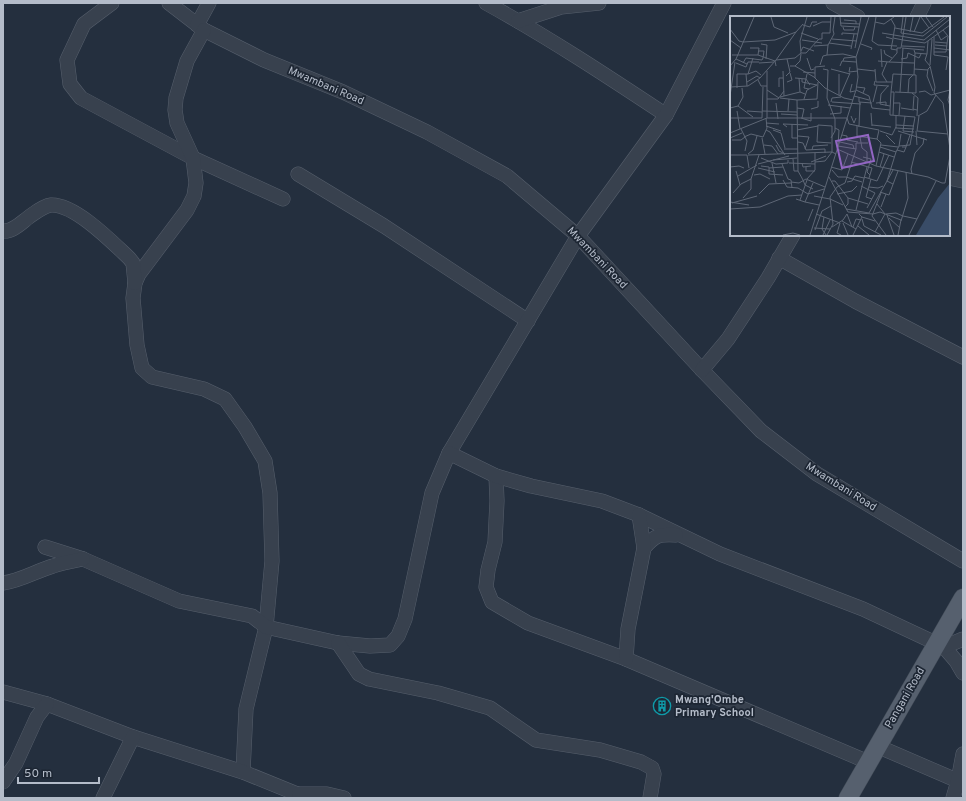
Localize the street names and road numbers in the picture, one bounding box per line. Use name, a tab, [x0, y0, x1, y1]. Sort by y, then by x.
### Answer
street label: Mwambani Road	[286, 64, 366, 108]
street label: Mwambani Road	[564, 224, 630, 292]
street label: Mwambani Road	[803, 460, 879, 514]
street label: Pangani Road	[882, 665, 928, 731]

